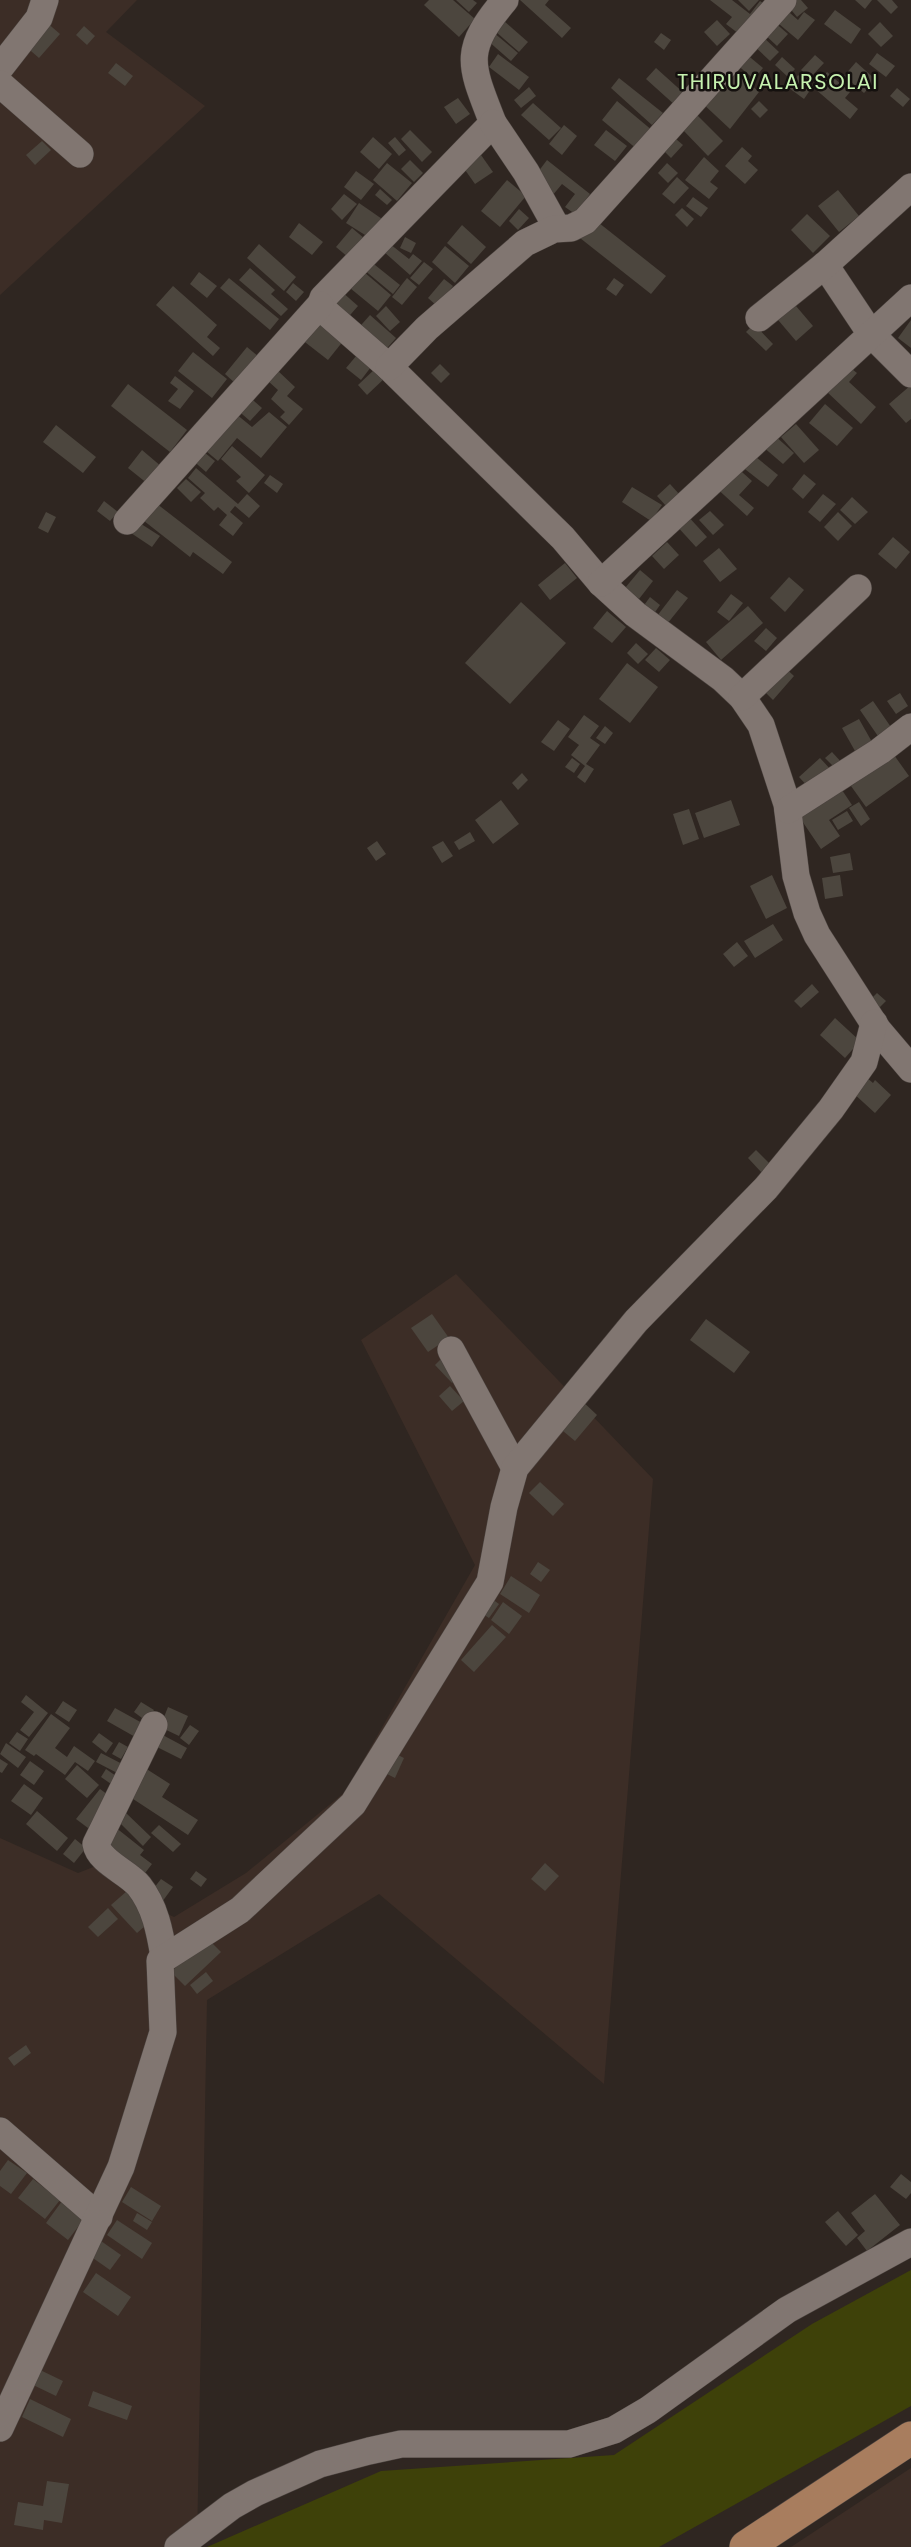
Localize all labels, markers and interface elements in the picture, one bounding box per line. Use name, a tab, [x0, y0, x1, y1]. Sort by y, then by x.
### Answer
district label: THIRUVALARSOLAI	[677, 67, 879, 96]

